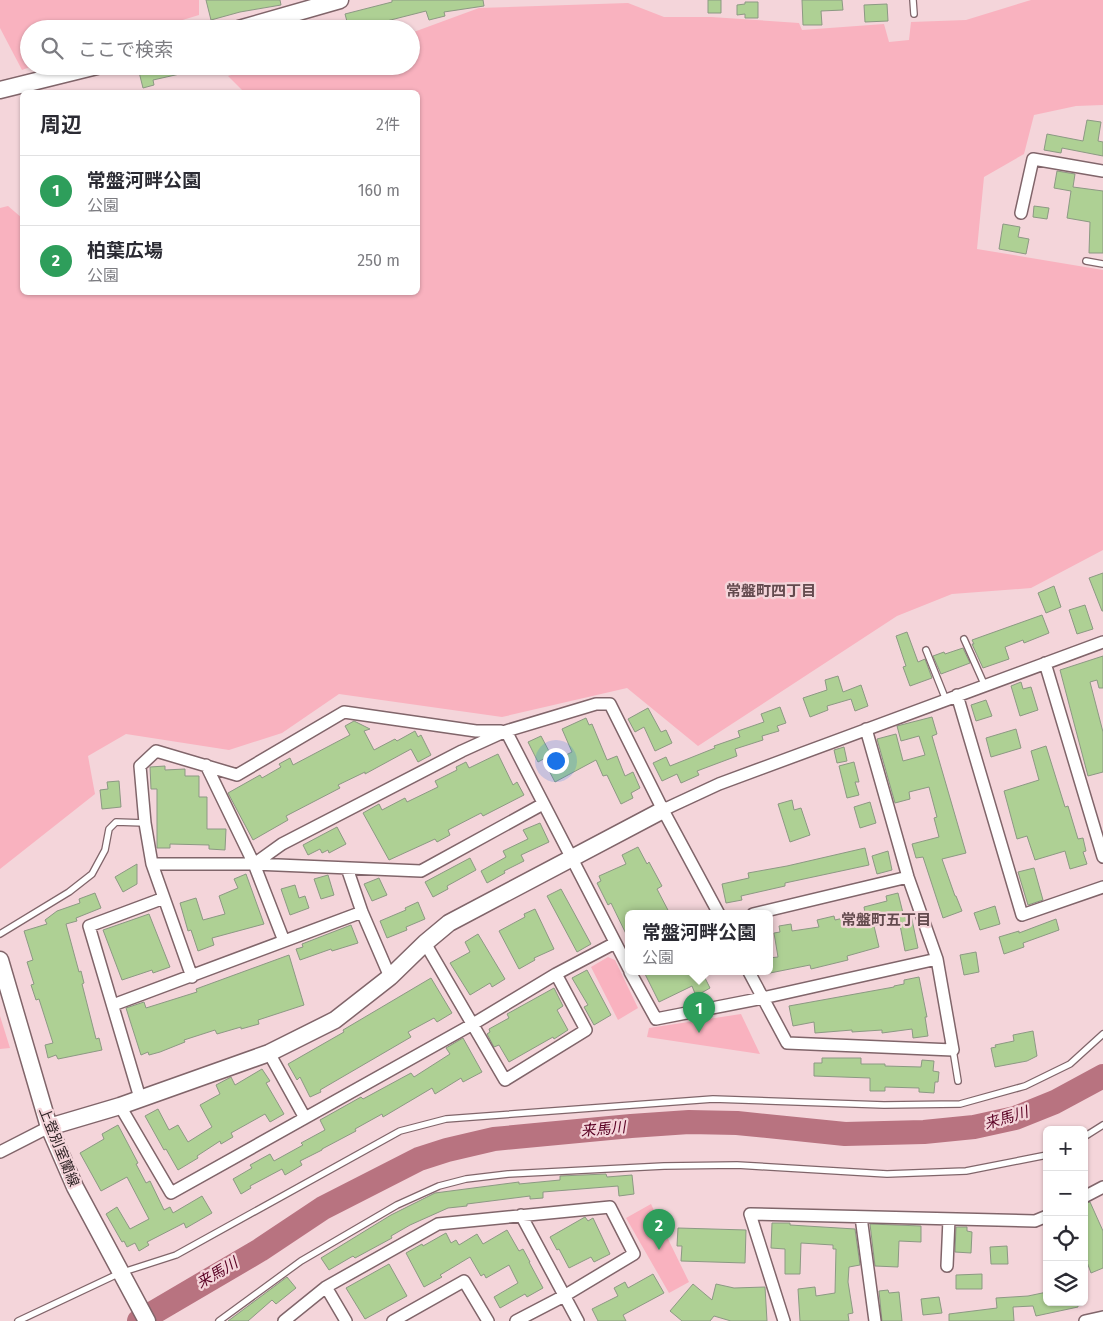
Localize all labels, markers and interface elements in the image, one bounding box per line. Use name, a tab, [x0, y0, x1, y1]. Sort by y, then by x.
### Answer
search box	[20, 20, 420, 75]
icon: search	[38, 34, 66, 62]
text: ここで検索	[78, 38, 173, 61]
text: 周辺	[40, 112, 82, 138]
text: 2件	[376, 115, 400, 134]
text: 常盤河畔公園	[87, 169, 201, 192]
text: 1	[52, 181, 60, 200]
text: 160 m	[358, 181, 400, 200]
text: 公園	[87, 196, 119, 215]
text: 柏葉広場	[87, 239, 163, 262]
text: 2	[52, 251, 60, 270]
text: 250 m	[357, 251, 400, 270]
text: 公園	[87, 266, 119, 285]
district label: 常盤町四丁目	[726, 582, 816, 600]
your location	[543, 748, 569, 774]
popup	[625, 910, 773, 975]
district label: 常盤町五丁目	[841, 911, 931, 929]
text: 常盤河畔公園	[642, 921, 756, 944]
text: 公園	[642, 948, 674, 967]
pin: 1	[683, 992, 715, 1033]
water label: 来馬川	[982, 1102, 1032, 1133]
street label: 上登別室蘭線	[35, 1105, 83, 1189]
water label: 来馬川	[580, 1118, 628, 1140]
map controls	[1043, 1126, 1088, 1306]
button: +	[1043, 1126, 1088, 1171]
button: −	[1043, 1171, 1088, 1216]
pin: 2	[643, 1209, 675, 1250]
button: locate	[1043, 1216, 1088, 1261]
water label: 来馬川	[193, 1253, 243, 1292]
button: layers	[1043, 1261, 1088, 1306]

